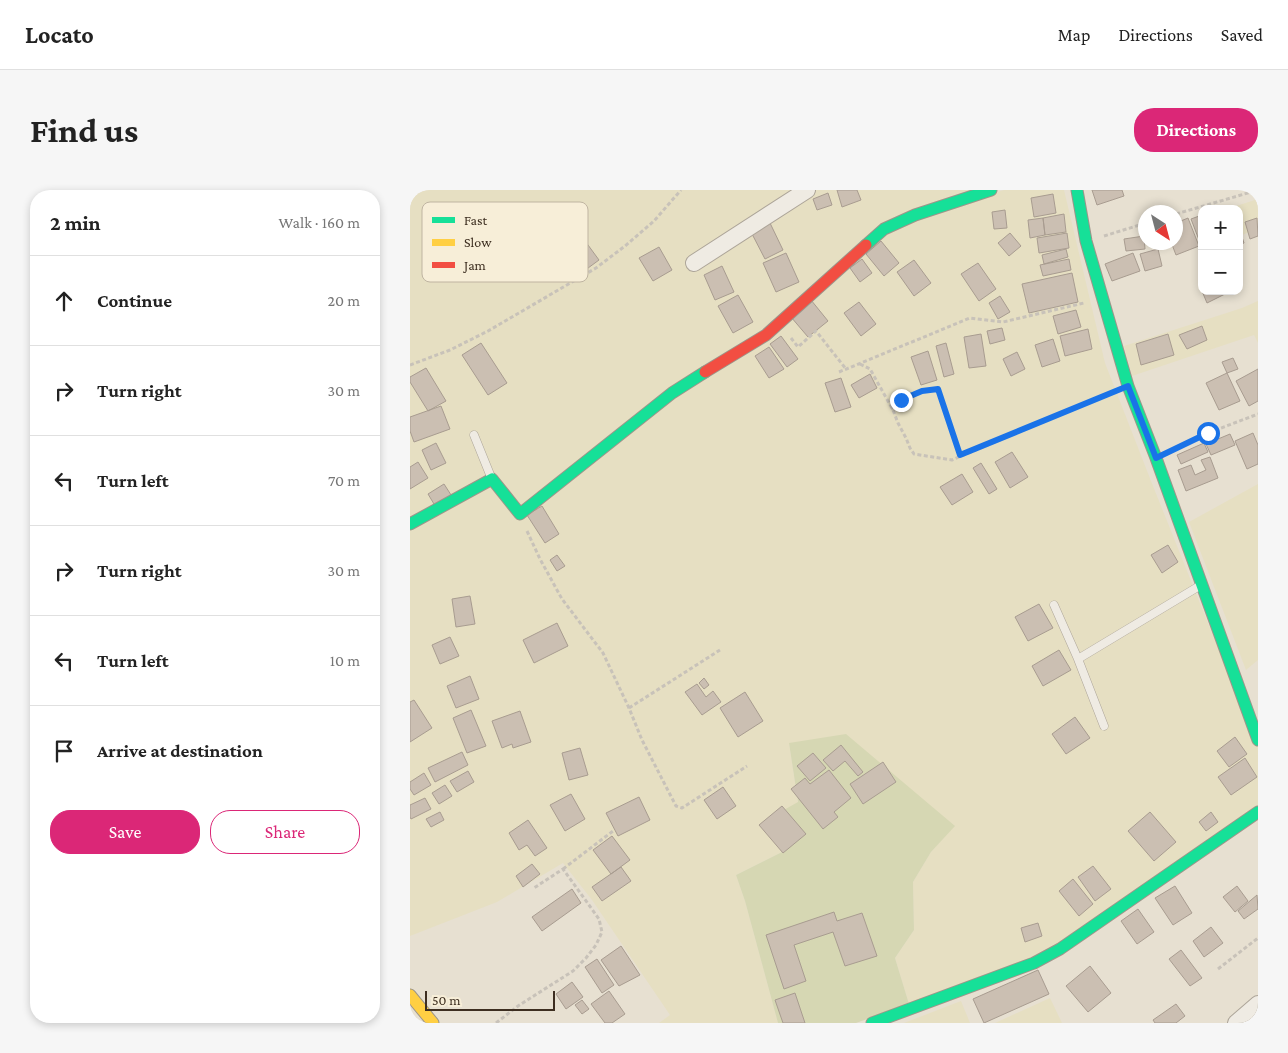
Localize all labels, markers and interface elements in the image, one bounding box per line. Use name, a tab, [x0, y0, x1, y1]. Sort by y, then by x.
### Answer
text: Locato	[25, 21, 94, 48]
text: Map	[1058, 25, 1090, 45]
text: Directions	[1118, 25, 1193, 45]
text: Saved	[1221, 25, 1263, 45]
button: Directions	[1134, 108, 1258, 152]
text: Find us	[30, 111, 138, 150]
legend	[422, 202, 588, 282]
north arrow	[1138, 205, 1183, 250]
map controls	[1198, 205, 1243, 295]
button: +	[1198, 205, 1243, 250]
text: 2 min	[50, 211, 101, 235]
text: Fast	[464, 212, 488, 228]
text: Walk · 160 m	[279, 214, 360, 231]
text: Slow	[464, 234, 492, 250]
button: −	[1198, 250, 1243, 295]
text: Jam	[462, 257, 486, 273]
icon: ahead	[50, 287, 78, 315]
text: Continue	[97, 290, 172, 311]
text: 20 m	[327, 292, 360, 309]
icon: right	[50, 377, 78, 405]
text: Turn right	[97, 380, 182, 401]
text: 30 m	[328, 382, 360, 399]
route end	[890, 389, 913, 412]
route start	[1197, 422, 1220, 445]
icon: left	[50, 467, 78, 495]
text: Turn left	[97, 470, 169, 491]
text: 70 m	[328, 472, 360, 489]
icon: right	[50, 557, 78, 585]
text: Turn right	[97, 560, 182, 581]
text: 30 m	[328, 562, 360, 579]
icon: left	[50, 647, 78, 675]
text: Turn left	[97, 650, 169, 671]
text: 10 m	[330, 652, 360, 669]
icon: arrive	[50, 737, 78, 765]
text: Arrive at destination	[97, 740, 263, 761]
button: Save	[50, 810, 200, 854]
button: Share	[210, 810, 360, 854]
scale bar	[425, 988, 555, 1011]
text: 50 m	[432, 992, 460, 1008]

